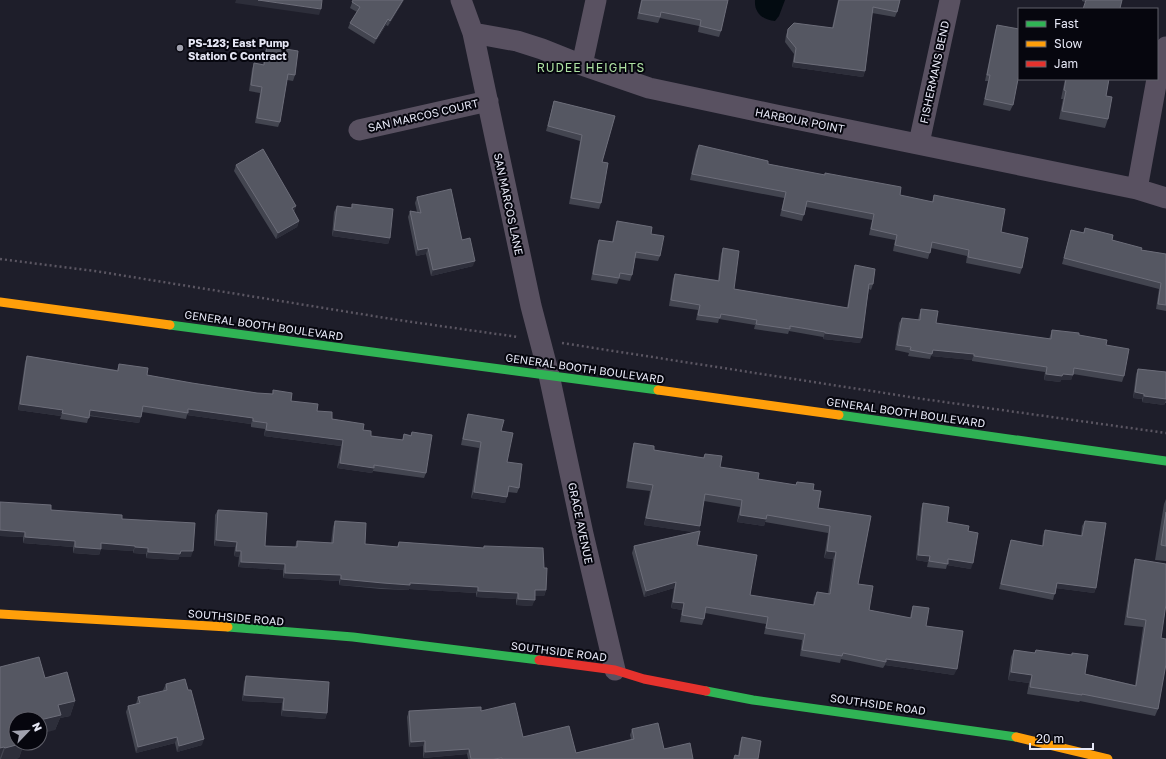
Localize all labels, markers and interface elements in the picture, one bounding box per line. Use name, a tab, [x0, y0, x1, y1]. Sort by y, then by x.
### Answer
legend	[1018, 8, 1158, 80]
text: Fast	[1054, 16, 1079, 31]
street label: FISHERMANS BEND	[917, 19, 951, 125]
place label: PS-123; East Pump Station C Contract	[188, 36, 289, 62]
text: Slow	[1054, 36, 1082, 51]
marker: PS-123; East Pump Station C Contract	[175, 43, 185, 53]
text: Jam	[1054, 56, 1078, 71]
district label: RUDEE HEIGHTS	[537, 60, 645, 75]
street label: SAN MARCOS COURT	[366, 96, 480, 134]
street label: HARBOUR POINT	[754, 105, 846, 135]
street label: SAN MARCOS LANE	[492, 152, 526, 257]
street label: GENERAL BOOTH BOULEVARD	[184, 307, 345, 343]
street label: GENERAL BOOTH BOULEVARD	[505, 350, 666, 386]
street label: GENERAL BOOTH BOULEVARD	[826, 394, 987, 430]
street label: GRACE AVENUE	[566, 481, 596, 565]
street label: SOUTHSIDE ROAD	[187, 606, 285, 628]
street label: SOUTHSIDE ROAD	[510, 639, 608, 663]
street label: SOUTHSIDE ROAD	[829, 691, 927, 717]
north arrow	[8, 711, 48, 751]
text: N	[30, 720, 45, 733]
scale bar	[1030, 725, 1093, 751]
text: 20 m	[1036, 731, 1064, 746]

